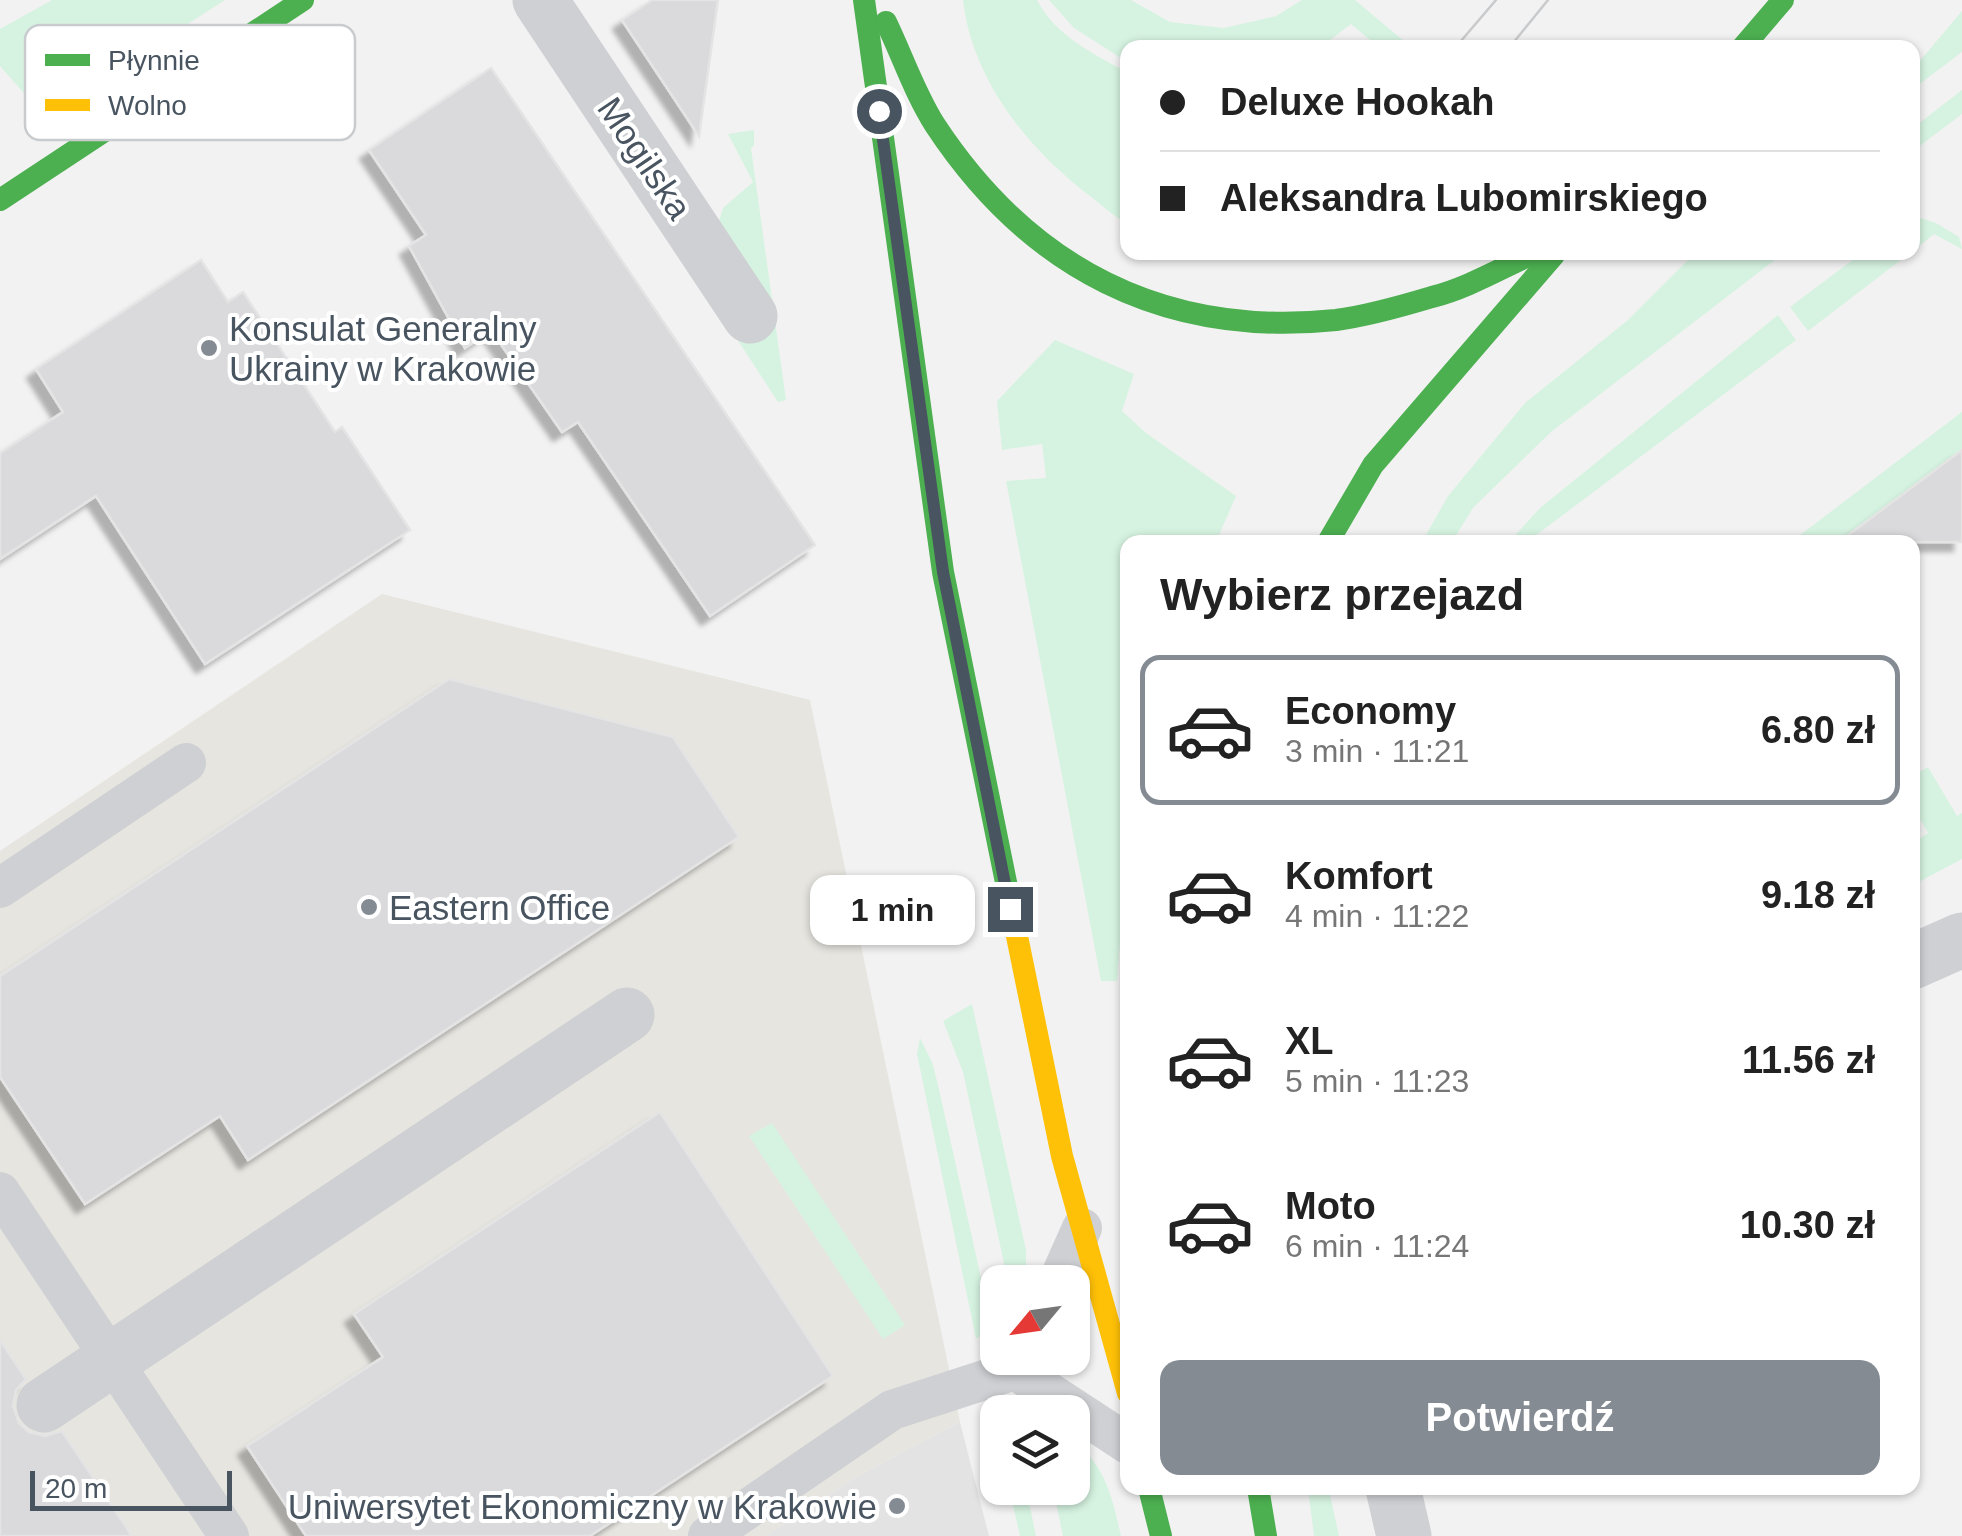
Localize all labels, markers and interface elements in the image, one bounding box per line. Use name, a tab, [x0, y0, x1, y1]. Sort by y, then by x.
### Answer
legend	[25, 25, 355, 140]
text: Płynnie	[108, 45, 200, 76]
text: Deluxe Hookah	[1220, 81, 1495, 123]
route start	[857, 89, 902, 134]
text: Wolno	[108, 90, 187, 121]
street label: Mogilska	[590, 90, 700, 227]
text: Aleksandra Lubomirskiego	[1220, 177, 1708, 219]
place label: Konsulat Generalny Ukrainy w Krakowie	[229, 309, 537, 388]
marker: Konsulat Generalny Ukrainy w Krakowie	[198, 337, 220, 359]
text: Wybierz przejazd	[1160, 569, 1524, 620]
icon: car	[1165, 685, 1255, 775]
text: Economy	[1285, 690, 1456, 732]
text: 6.80 zł	[1761, 709, 1875, 751]
text: 3 min · 11:21	[1285, 733, 1469, 769]
icon: car	[1165, 850, 1255, 940]
text: Komfort	[1285, 855, 1433, 897]
callout: 1 min	[810, 874, 975, 944]
text: 9.18 zł	[1761, 874, 1875, 916]
route end	[988, 887, 1033, 932]
place label: Eastern Office	[389, 888, 610, 927]
text: 1 min	[851, 892, 934, 928]
marker: Eastern Office	[358, 896, 380, 918]
text: 4 min · 11:22	[1285, 898, 1469, 934]
icon: car	[1165, 1015, 1255, 1105]
text: XL	[1285, 1020, 1334, 1062]
text: 11.56 zł	[1742, 1039, 1875, 1081]
text: 5 min · 11:23	[1285, 1063, 1469, 1099]
icon: car	[1165, 1180, 1255, 1270]
text: Moto	[1285, 1185, 1376, 1227]
text: 10.30 zł	[1740, 1204, 1875, 1246]
text: 6 min · 11:24	[1285, 1228, 1469, 1264]
north arrow	[980, 1265, 1090, 1375]
map controls	[980, 1265, 1090, 1505]
button: Potwierdź	[1160, 1360, 1880, 1475]
button: layers	[980, 1395, 1090, 1505]
scale bar	[30, 1466, 232, 1510]
text: 20 m	[45, 1473, 107, 1504]
place label: Uniwersytet Ekonomiczny w Krakowie	[288, 1487, 877, 1526]
marker: Uniwersytet Ekonomiczny w Krakowie	[886, 1495, 908, 1517]

